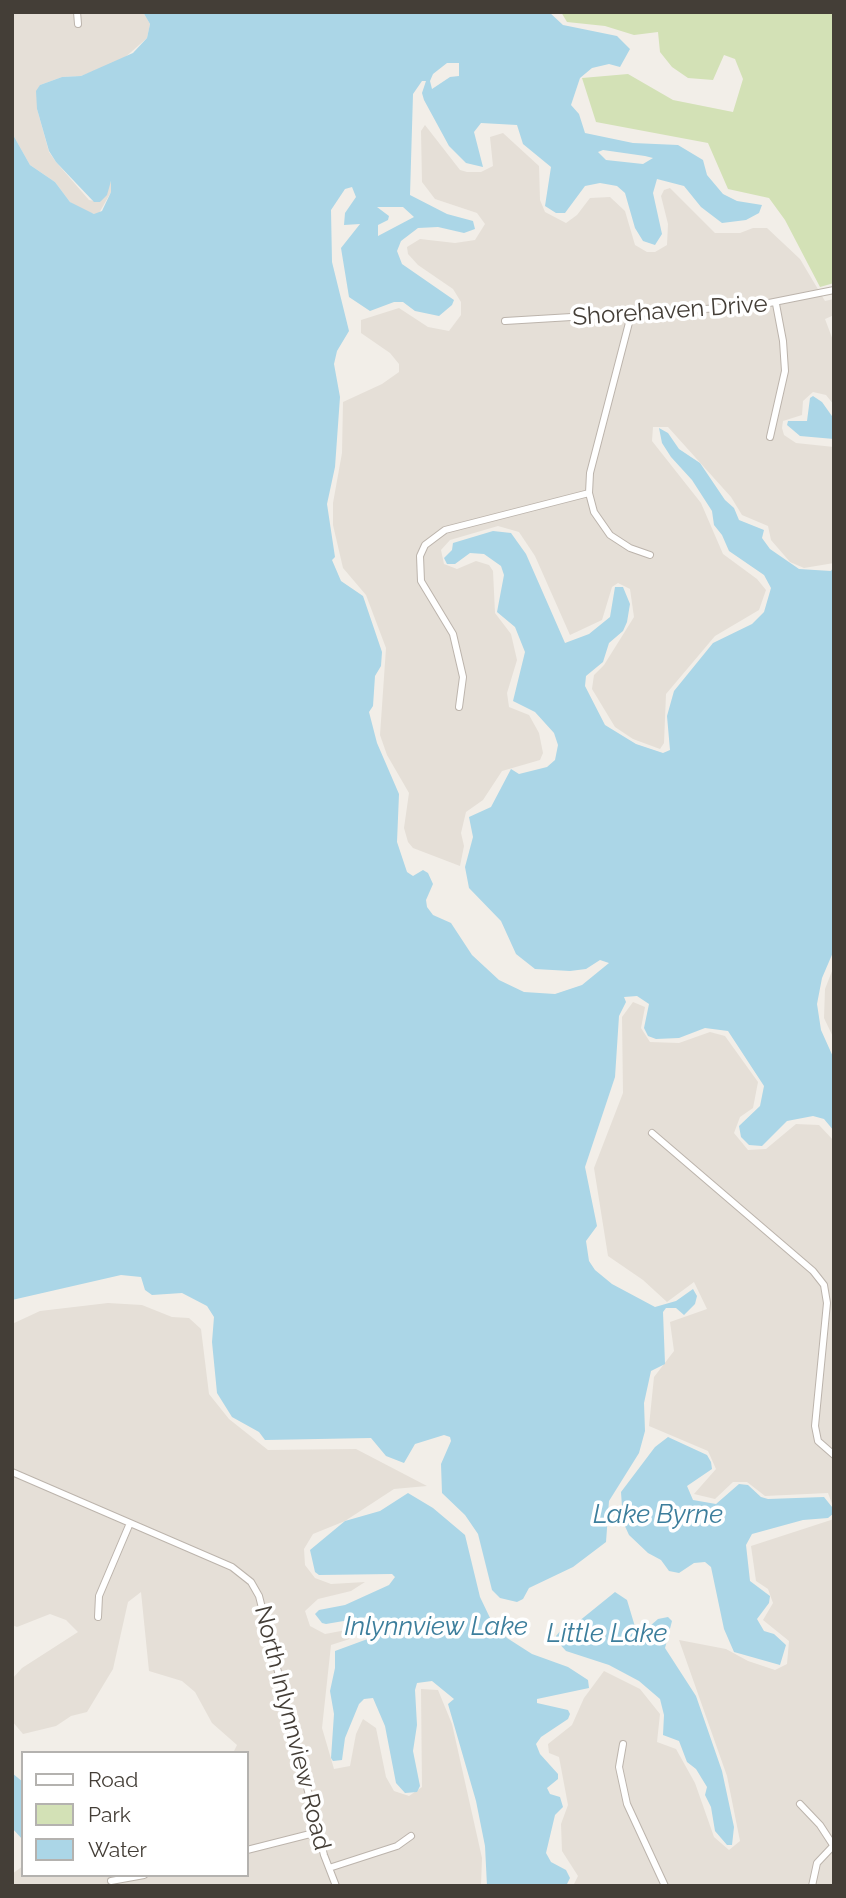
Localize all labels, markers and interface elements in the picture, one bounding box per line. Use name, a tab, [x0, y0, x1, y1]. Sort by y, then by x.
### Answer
street label: Shorehaven Drive	[571, 290, 769, 332]
water label: Lake Byrne	[593, 1499, 723, 1531]
street label: North Inlynnview Road	[248, 1603, 336, 1853]
water label: Inlynnview Lake	[344, 1611, 528, 1643]
water label: Little Lake	[547, 1618, 667, 1650]
legend	[21, 1751, 248, 1877]
text: Road	[88, 1767, 138, 1792]
text: Park	[88, 1802, 131, 1827]
text: Water	[88, 1837, 147, 1862]

